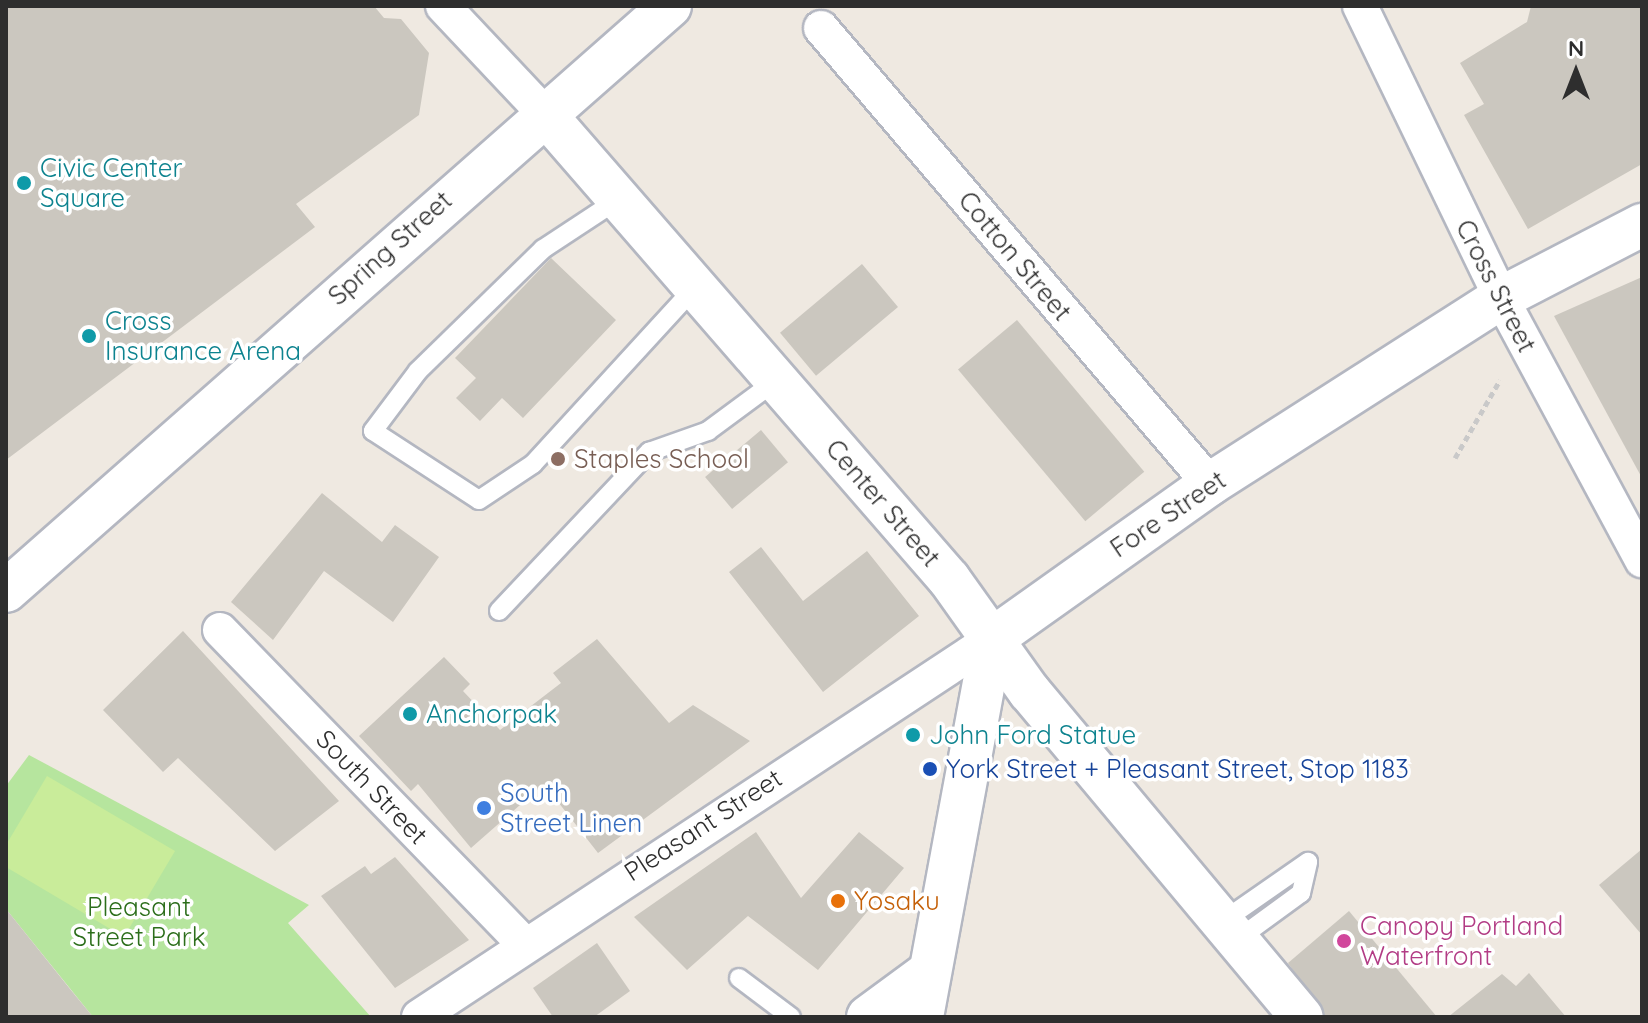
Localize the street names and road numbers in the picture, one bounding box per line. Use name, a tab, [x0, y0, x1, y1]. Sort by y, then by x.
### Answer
street label: Spring Street	[322, 184, 458, 312]
street label: Cotton Street	[952, 185, 1078, 327]
street label: Cross Street	[1449, 214, 1543, 358]
street label: Center Street	[819, 433, 947, 573]
street label: Fore Street	[1104, 464, 1232, 564]
street label: South Street	[310, 723, 434, 851]
street label: Pleasant Street	[618, 762, 788, 888]

